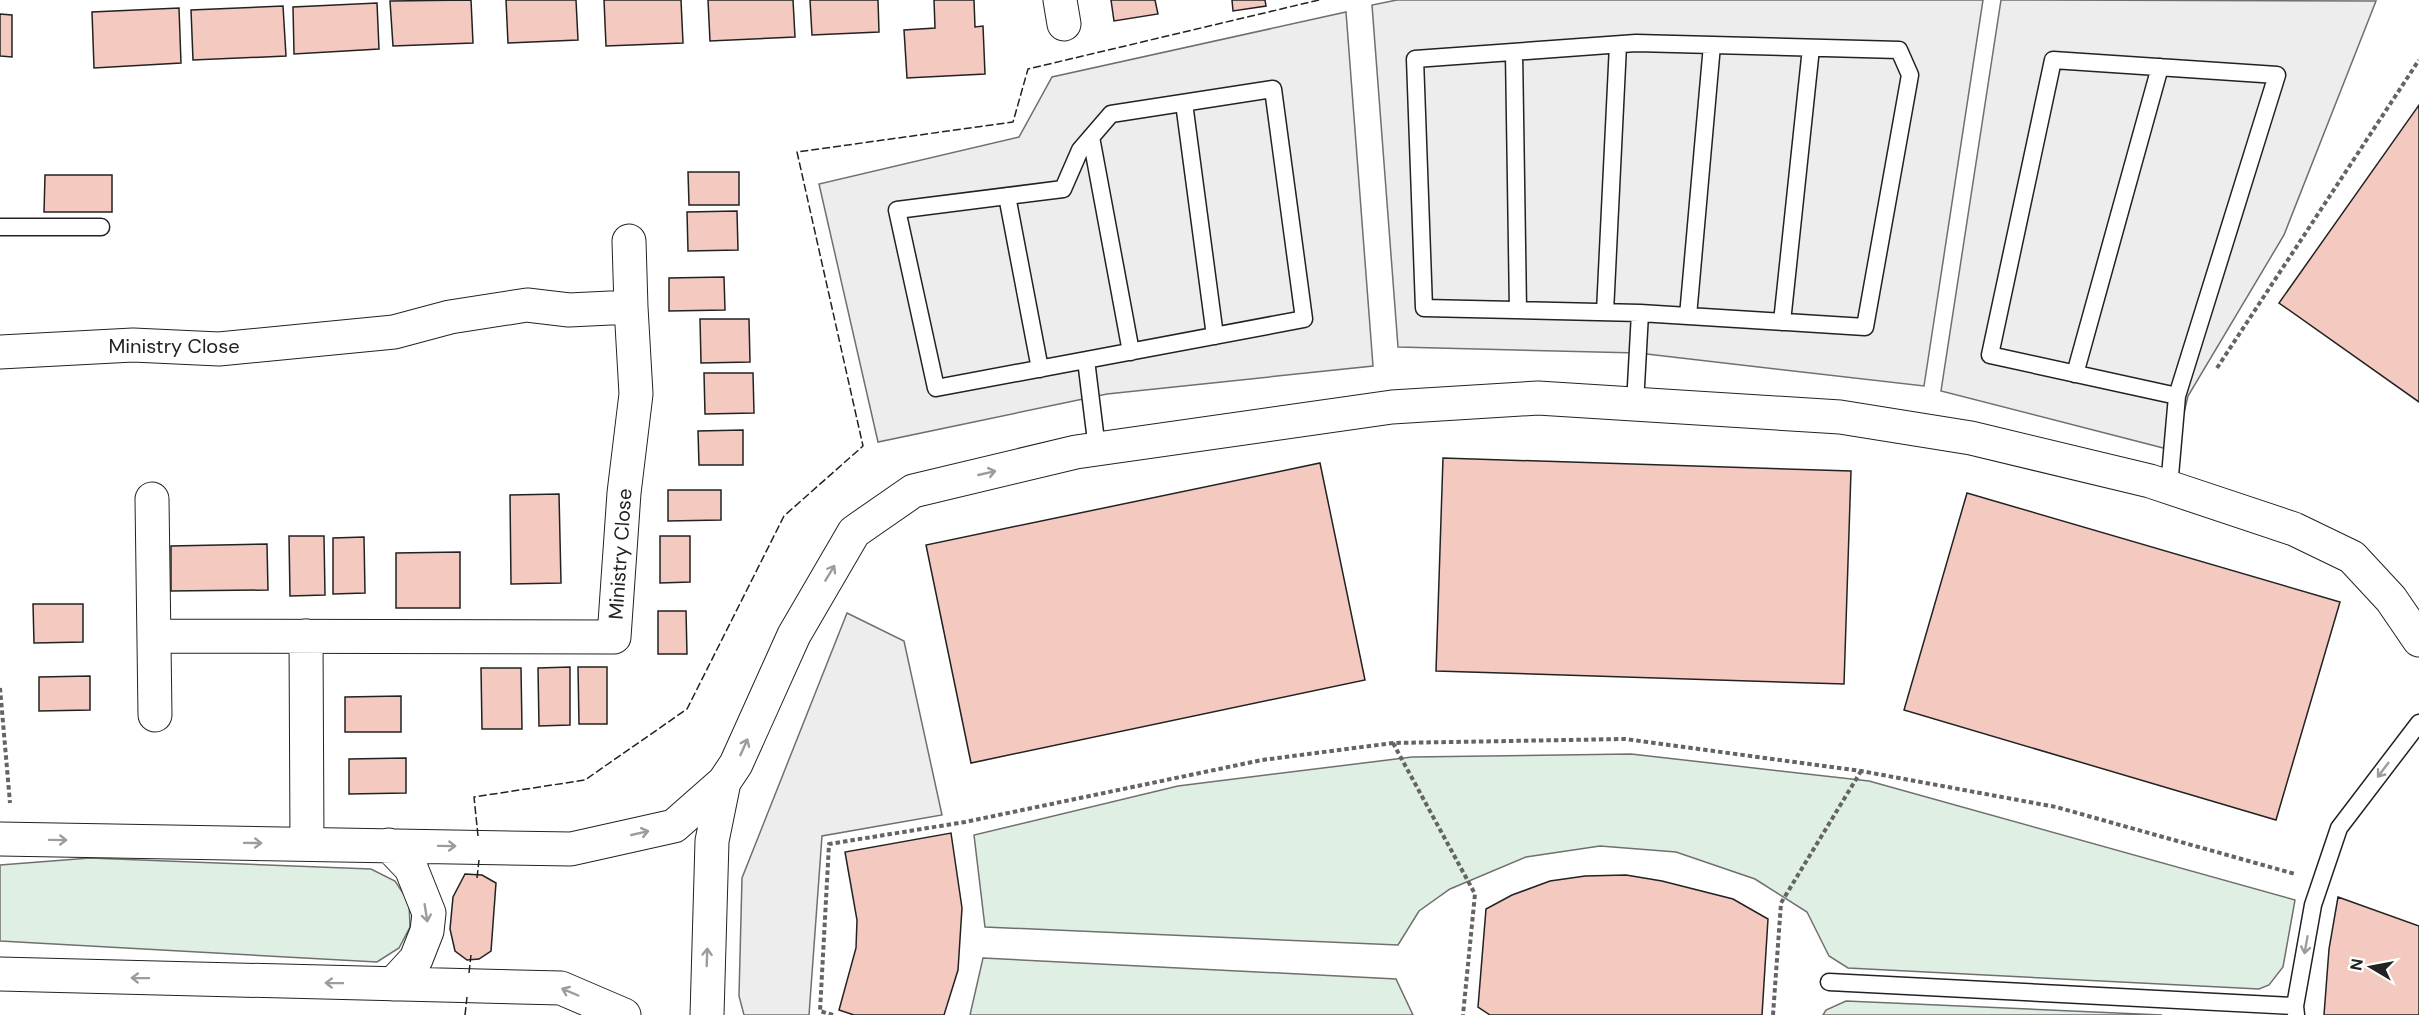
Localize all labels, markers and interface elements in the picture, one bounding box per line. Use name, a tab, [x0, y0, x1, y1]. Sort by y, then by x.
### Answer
street label: Ministry Close	[108, 333, 240, 359]
one-way arrow	[976, 467, 996, 478]
street label: Ministry Close	[602, 488, 638, 620]
one-way arrow	[825, 565, 837, 582]
one-way arrow	[739, 739, 750, 757]
one-way arrow	[2377, 761, 2390, 777]
one-way arrow	[631, 827, 650, 839]
one-way arrow	[48, 834, 68, 846]
one-way arrow	[243, 837, 263, 849]
one-way arrow	[437, 841, 457, 852]
one-way arrow	[421, 903, 432, 922]
one-way arrow	[2300, 935, 2311, 954]
north arrow	[2341, 937, 2401, 997]
one-way arrow	[701, 947, 713, 967]
text: N	[2345, 957, 2368, 972]
one-way arrow	[130, 972, 150, 983]
one-way arrow	[325, 977, 345, 989]
one-way arrow	[562, 986, 580, 997]

